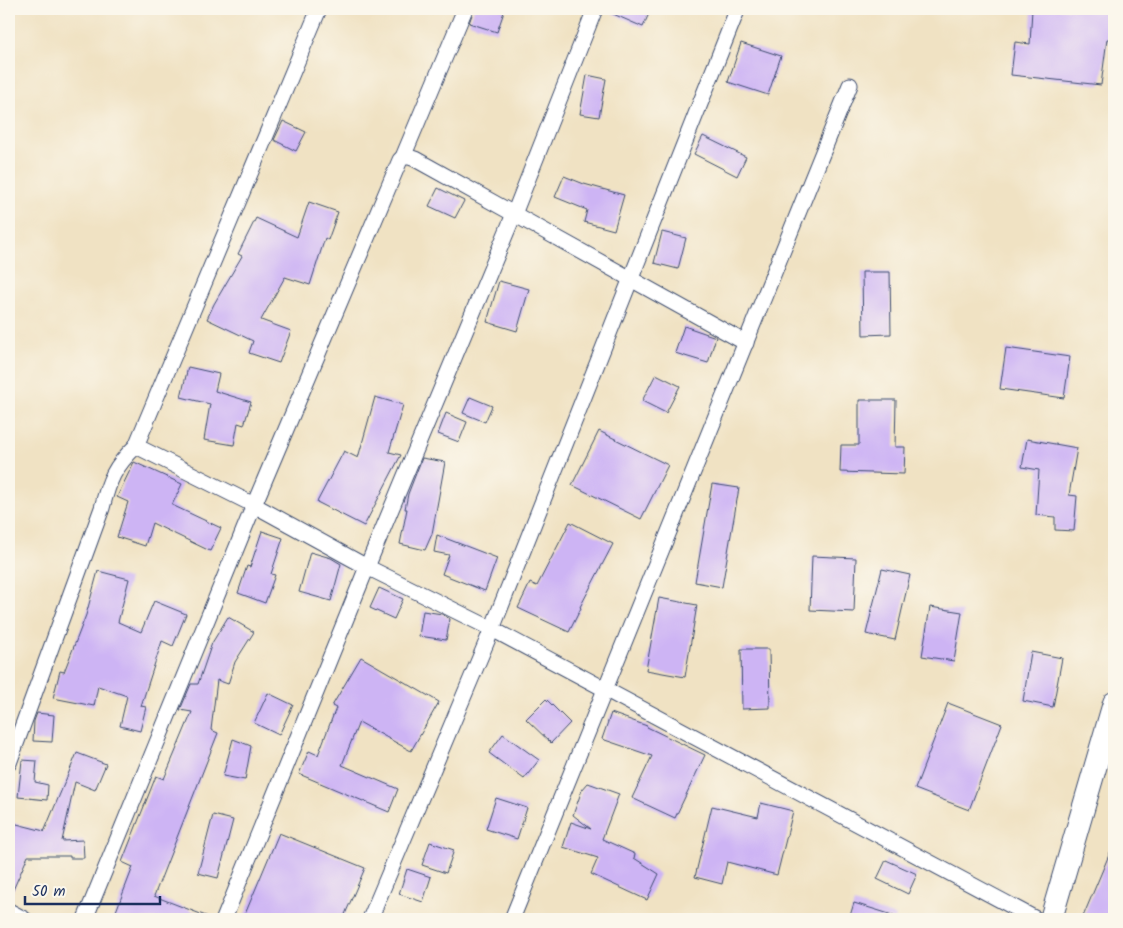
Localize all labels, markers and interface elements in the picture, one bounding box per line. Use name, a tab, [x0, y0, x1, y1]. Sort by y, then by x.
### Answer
scale bar	[25, 873, 160, 905]
text: 50 m	[32, 880, 66, 904]

